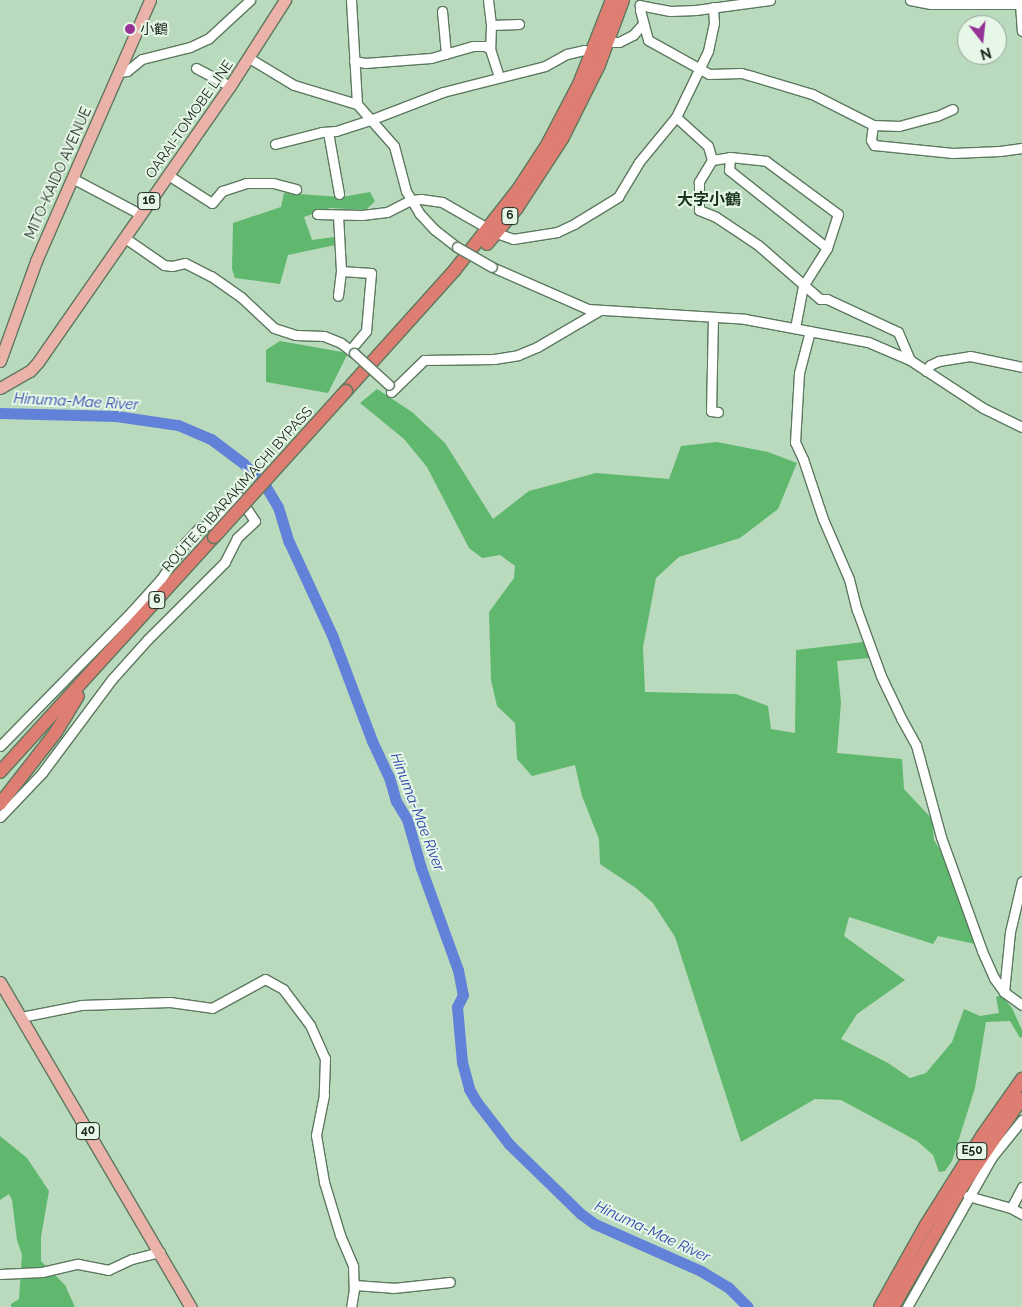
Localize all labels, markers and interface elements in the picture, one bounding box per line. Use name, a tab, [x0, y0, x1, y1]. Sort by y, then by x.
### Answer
north arrow	[957, 15, 1007, 65]
place label: 小鶴	[140, 21, 168, 37]
marker: 小鶴	[124, 23, 136, 35]
text: N	[979, 44, 993, 63]
street label: OARAI-TOMOBE LINE	[142, 57, 236, 181]
street label: MITO-KAIDO AVENUE	[21, 104, 95, 242]
district label: 大字小鶴	[677, 190, 741, 210]
road number: 16	[136, 192, 162, 210]
road number: 6	[501, 207, 519, 226]
water label: Hinuma-Mae River	[13, 390, 139, 414]
street label: ROUTE 6 IBARAKIMACHI BYPASS	[158, 403, 316, 575]
road number: 6	[148, 590, 166, 610]
water label: Hinuma-Mae River	[386, 750, 448, 874]
road number: 40	[76, 1122, 100, 1140]
road number: E50	[956, 1142, 988, 1160]
water label: Hinuma-Mae River	[592, 1197, 712, 1267]

